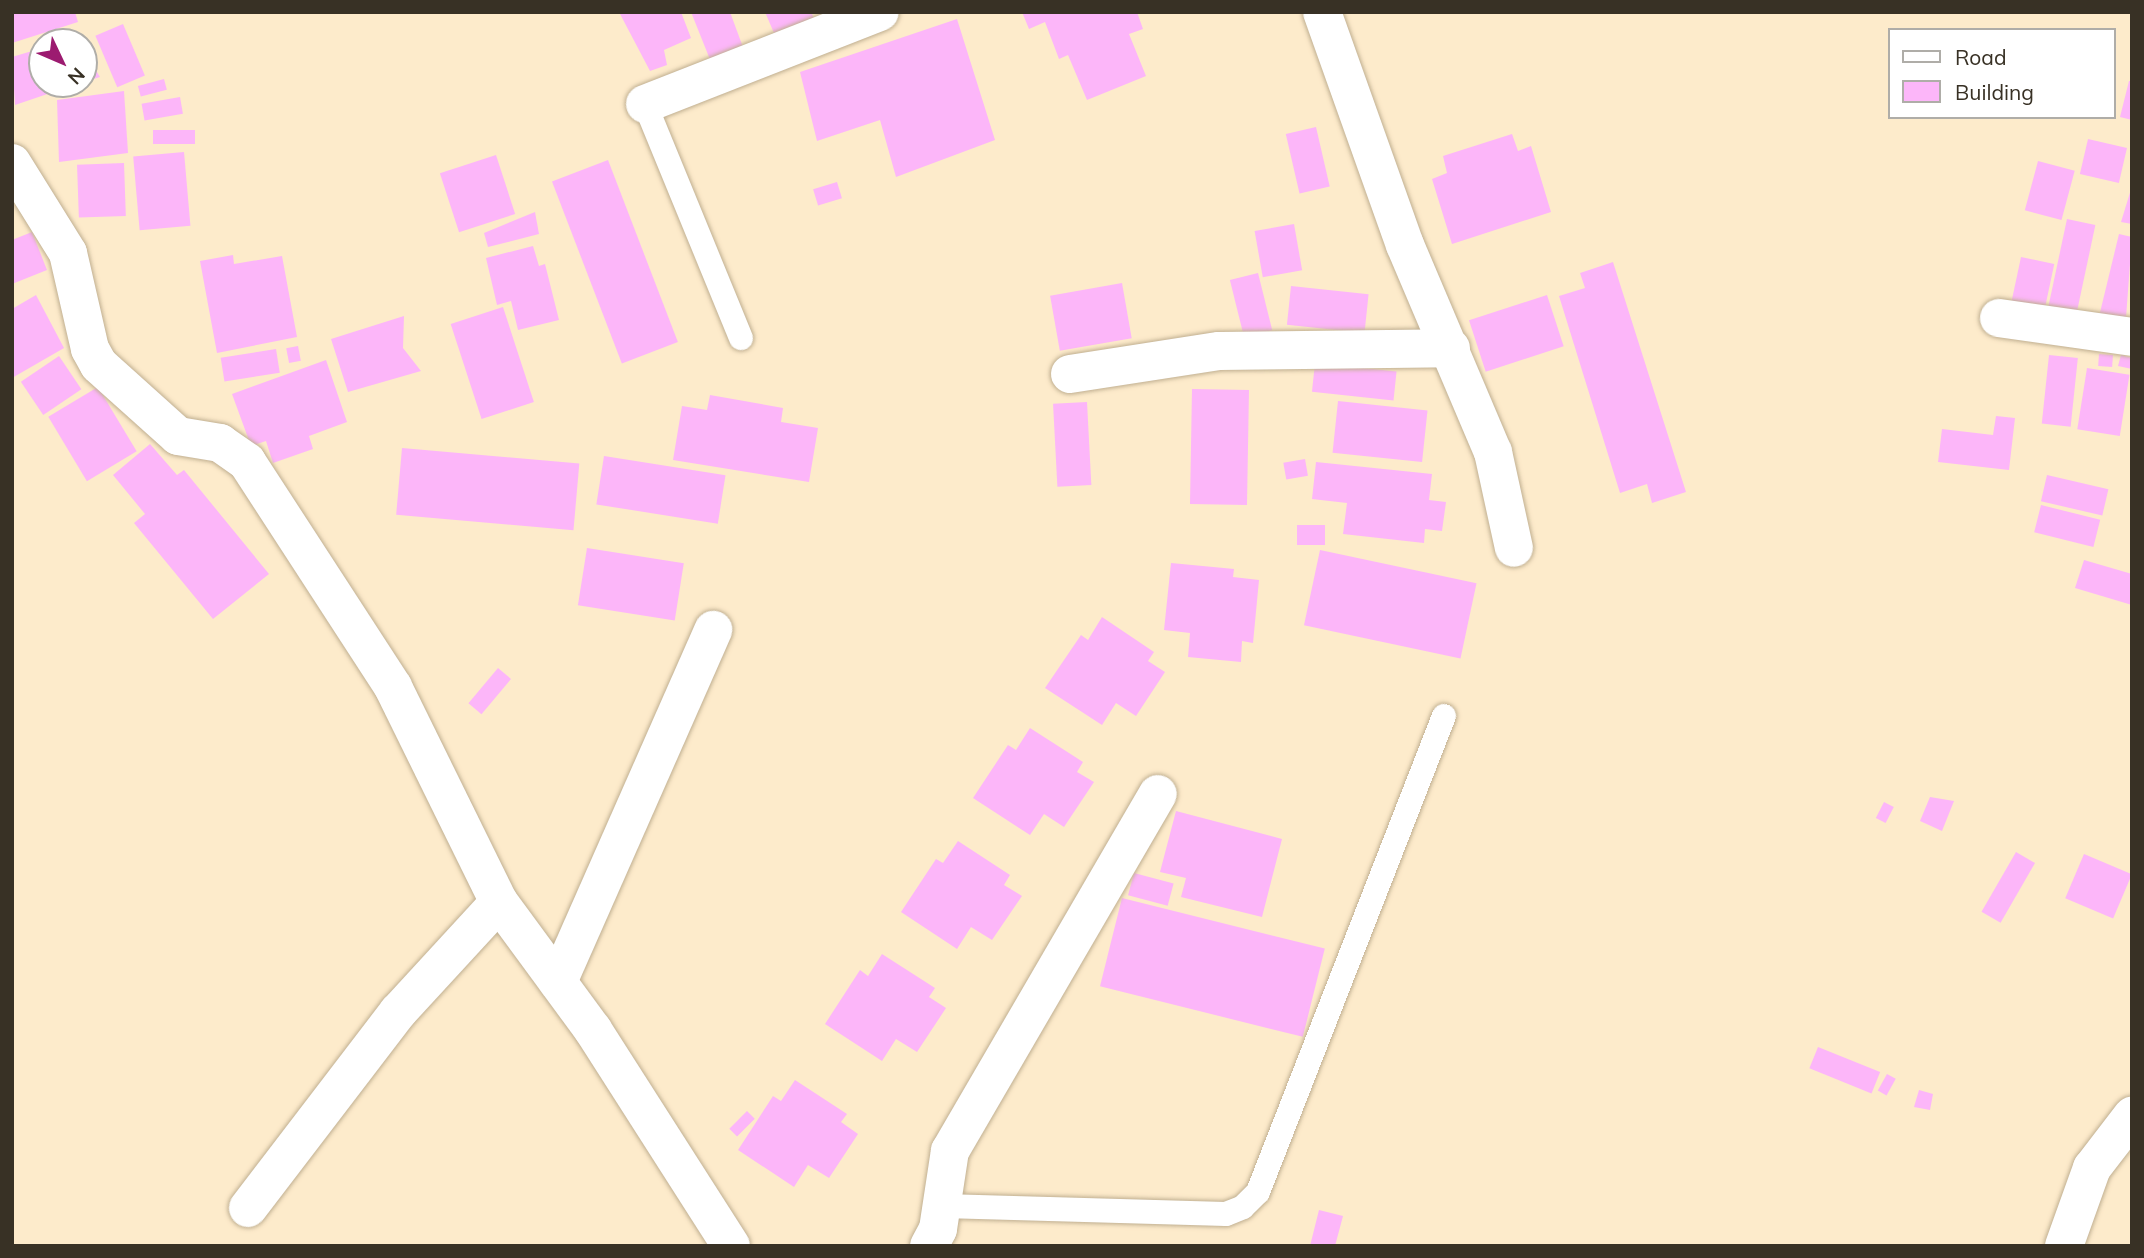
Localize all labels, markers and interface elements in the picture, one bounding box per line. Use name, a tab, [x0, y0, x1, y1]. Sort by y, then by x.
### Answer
north arrow	[28, 28, 98, 98]
legend	[1888, 28, 2116, 119]
text: Road	[1955, 44, 2006, 70]
text: N	[63, 63, 90, 90]
text: Building	[1955, 79, 2034, 105]

